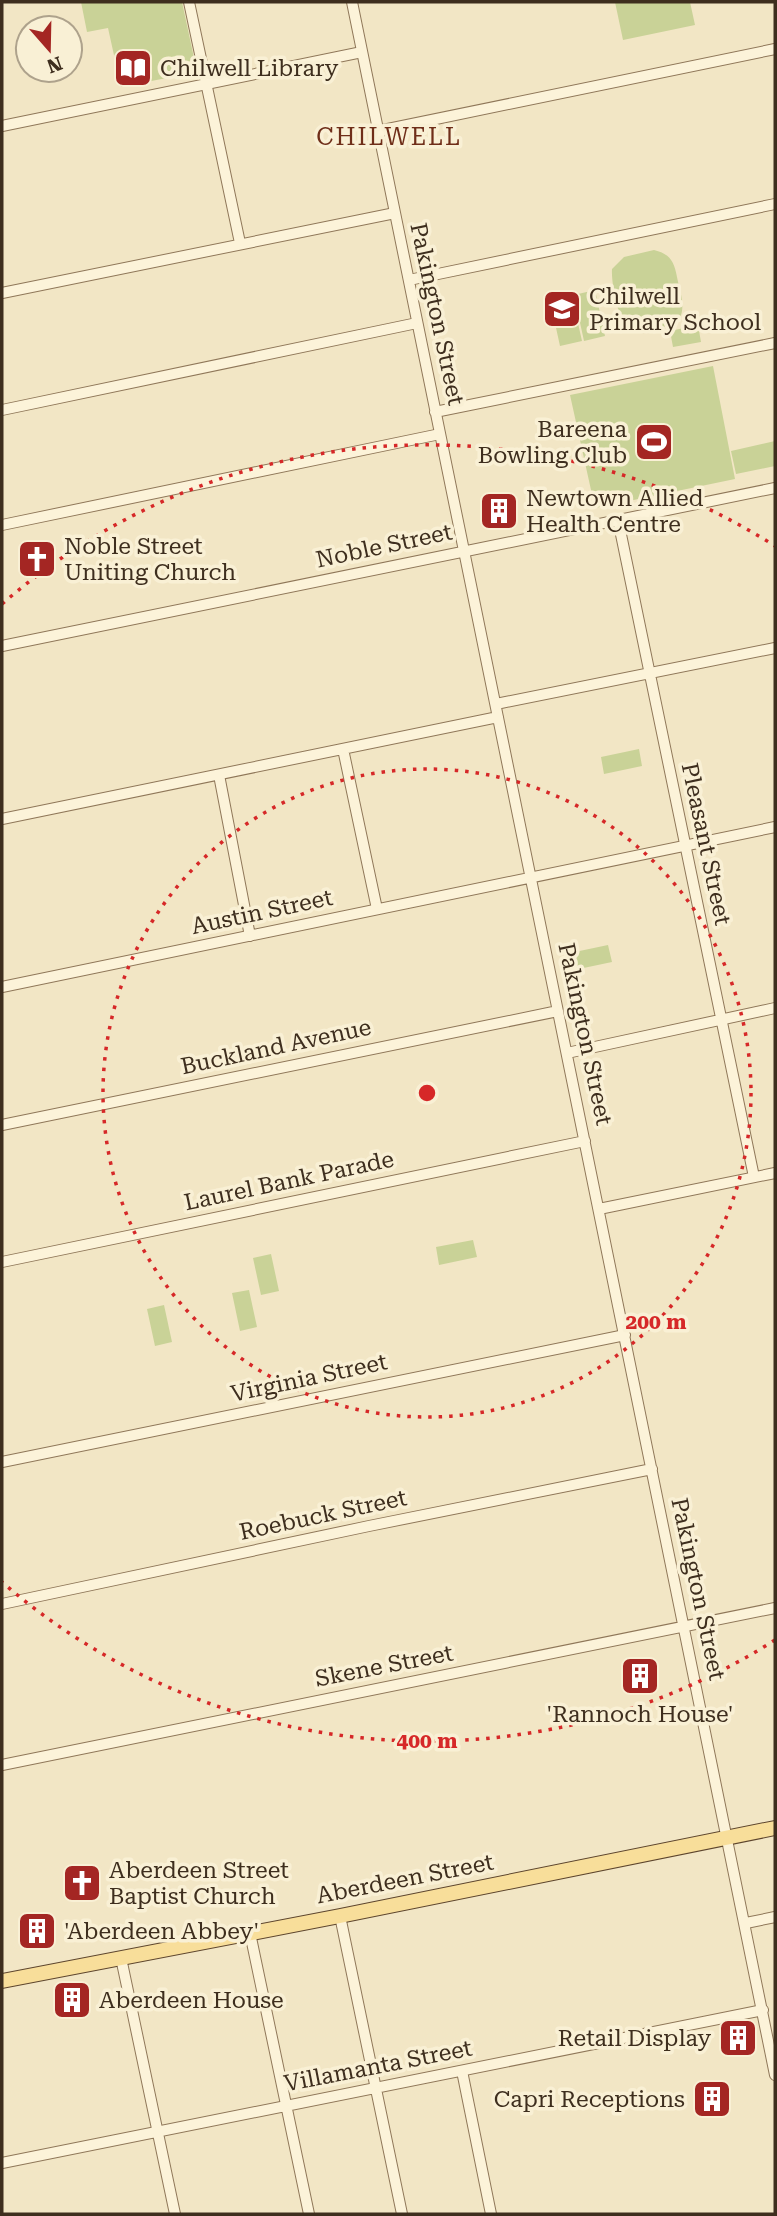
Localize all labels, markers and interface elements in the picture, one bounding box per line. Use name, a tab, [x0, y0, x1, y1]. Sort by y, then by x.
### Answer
north arrow	[14, 14, 84, 84]
library icon: Chilwell Library	[112, 47, 154, 89]
text: N	[43, 51, 65, 78]
place label: Chilwell Library	[160, 55, 339, 82]
district label: CHILWELL	[316, 123, 462, 151]
street label: Pakington Street	[404, 220, 470, 408]
place label: Chilwell Primary School	[589, 283, 761, 336]
school or university icon: Chilwell Primary School	[541, 288, 583, 330]
place label: Bareena Bowling Club	[478, 416, 628, 469]
sports icon: Bareena Bowling Club	[633, 421, 675, 463]
place label: Newtown Allied Health Centre	[526, 485, 704, 538]
building icon: Newtown Allied Health Centre	[478, 490, 520, 532]
street label: Noble Street	[313, 518, 455, 574]
place label: Noble Street Uniting Church	[64, 533, 236, 586]
church icon: Noble Street Uniting Church	[16, 538, 58, 580]
street label: Pleasant Street	[676, 760, 736, 928]
street label: Austin Street	[189, 884, 335, 940]
street label: Pakington Street	[552, 940, 618, 1128]
street label: Buckland Avenue	[178, 1014, 374, 1080]
centre of rings	[415, 1081, 439, 1105]
street label: Laurel Bank Parade	[182, 1146, 396, 1216]
text: 200 m	[626, 1310, 686, 1334]
street label: Virginia Street	[228, 1348, 390, 1408]
street label: Roebuck Street	[237, 1484, 410, 1546]
street label: Pakington Street	[665, 1495, 731, 1683]
street label: Skene Street	[313, 1639, 456, 1693]
building icon: 'Rannoch House'	[619, 1655, 661, 1697]
place label: 'Rannoch House'	[547, 1701, 733, 1728]
text: 400 m	[397, 1729, 457, 1753]
street label: Aberdeen Street	[314, 1849, 496, 1909]
place label: Aberdeen Street Baptist Church	[109, 1857, 289, 1910]
church icon: Aberdeen Street Baptist Church	[61, 1862, 103, 1904]
building icon: 'Aberdeen Abbey'	[16, 1910, 58, 1952]
place label: 'Aberdeen Abbey'	[64, 1918, 259, 1945]
building icon: Aberdeen House	[51, 1979, 93, 2021]
place label: Aberdeen House	[99, 1987, 284, 2014]
building icon: Retail Display	[717, 2017, 759, 2059]
place label: Retail Display	[558, 2025, 711, 2052]
street label: Villamanta Street	[282, 2034, 475, 2097]
building icon: Capri Receptions	[691, 2078, 733, 2120]
place label: Capri Receptions	[494, 2086, 685, 2113]

